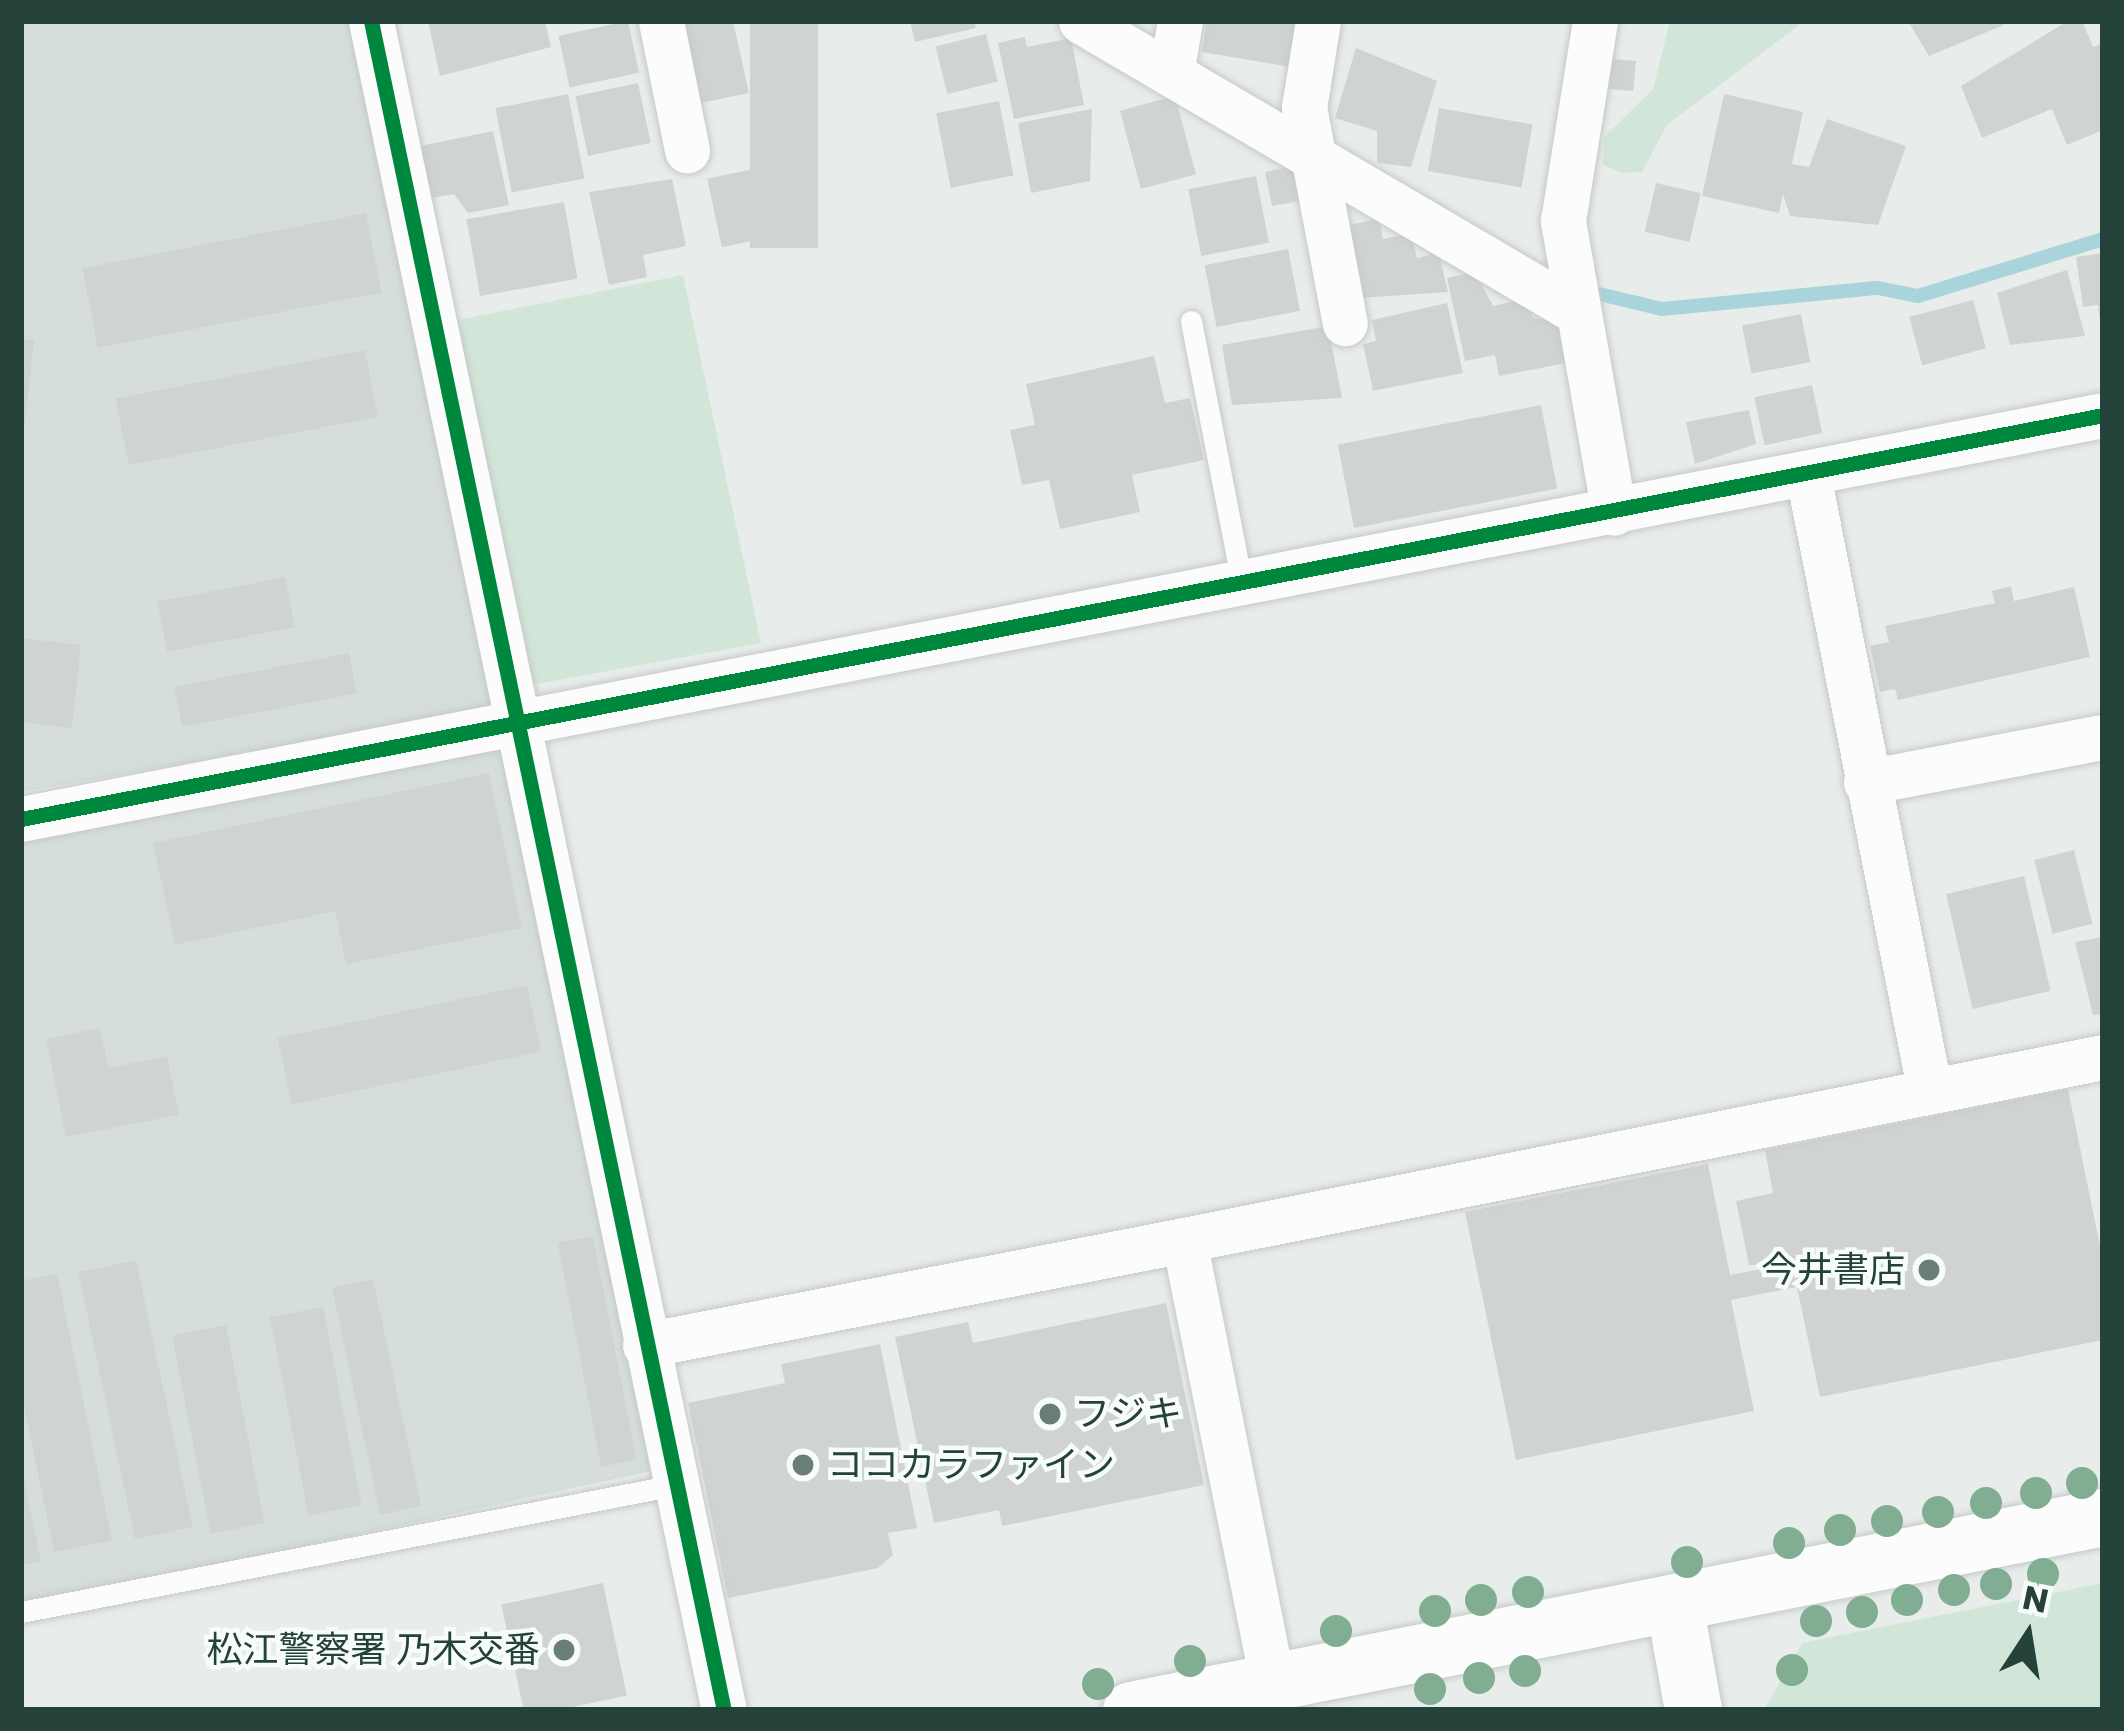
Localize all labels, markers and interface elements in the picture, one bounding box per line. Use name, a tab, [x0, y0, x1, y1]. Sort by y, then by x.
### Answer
place label: 今井書店	[1761, 1248, 1905, 1292]
marker: 今井書店	[1916, 1257, 1942, 1283]
place label: フジキ	[1074, 1392, 1182, 1436]
marker: フジキ	[1037, 1401, 1063, 1427]
place label: ココカラファイン	[827, 1443, 1115, 1487]
marker: ココカラファイン	[790, 1452, 816, 1478]
text: N	[2019, 1574, 2053, 1625]
north arrow	[1968, 1575, 2088, 1695]
place label: 松江警察署 乃木交番	[206, 1628, 540, 1672]
marker: 松江警察署 乃木交番	[551, 1637, 577, 1663]

